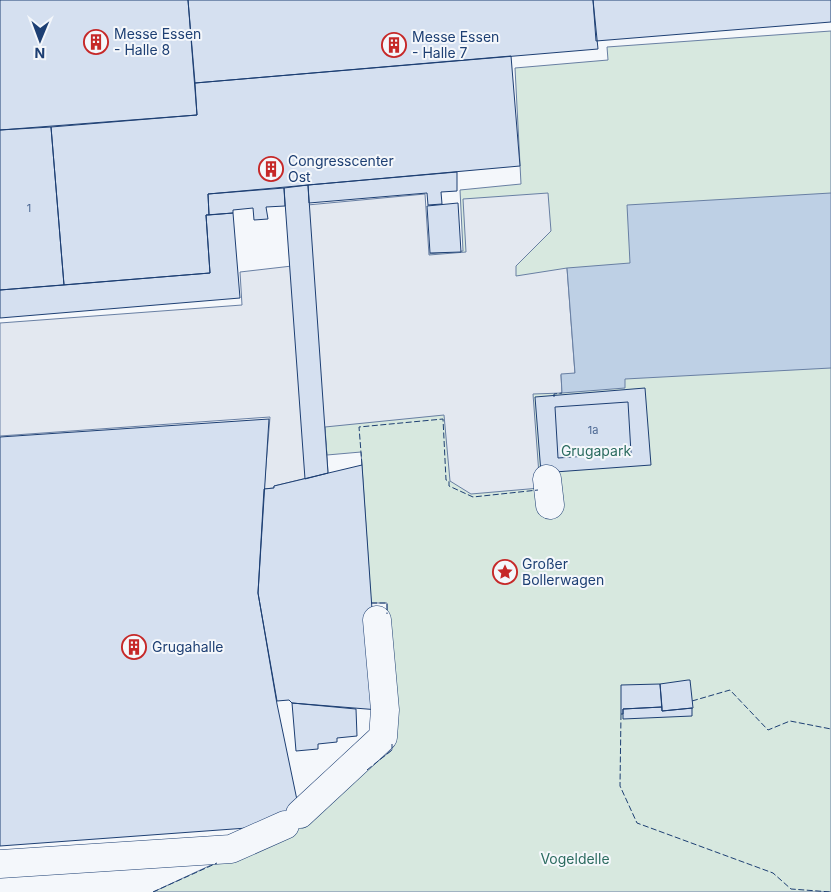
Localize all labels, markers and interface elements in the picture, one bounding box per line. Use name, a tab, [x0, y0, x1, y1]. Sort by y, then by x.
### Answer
north arrow	[15, 15, 65, 65]
place label: Messe Essen - Halle 8	[114, 25, 201, 58]
place label: Messe Essen - Halle 7	[412, 28, 499, 61]
building icon: Messe Essen - Halle 8	[83, 29, 109, 55]
building icon: Messe Essen - Halle 7	[381, 32, 407, 58]
text: N	[34, 45, 45, 62]
place label: Congresscenter Ost	[288, 152, 394, 185]
building icon: Congresscenter Ost	[258, 156, 284, 182]
house number: 1	[27, 201, 31, 215]
house number: 1a	[588, 423, 598, 437]
park label: Grugapark	[561, 442, 631, 459]
place label: Großer Bollerwagen	[522, 555, 604, 588]
place icon: Großer Bollerwagen	[492, 559, 518, 585]
building icon: Grugahalle	[121, 634, 147, 660]
place label: Grugahalle	[152, 638, 224, 655]
park label: Vogeldelle	[540, 850, 610, 867]

